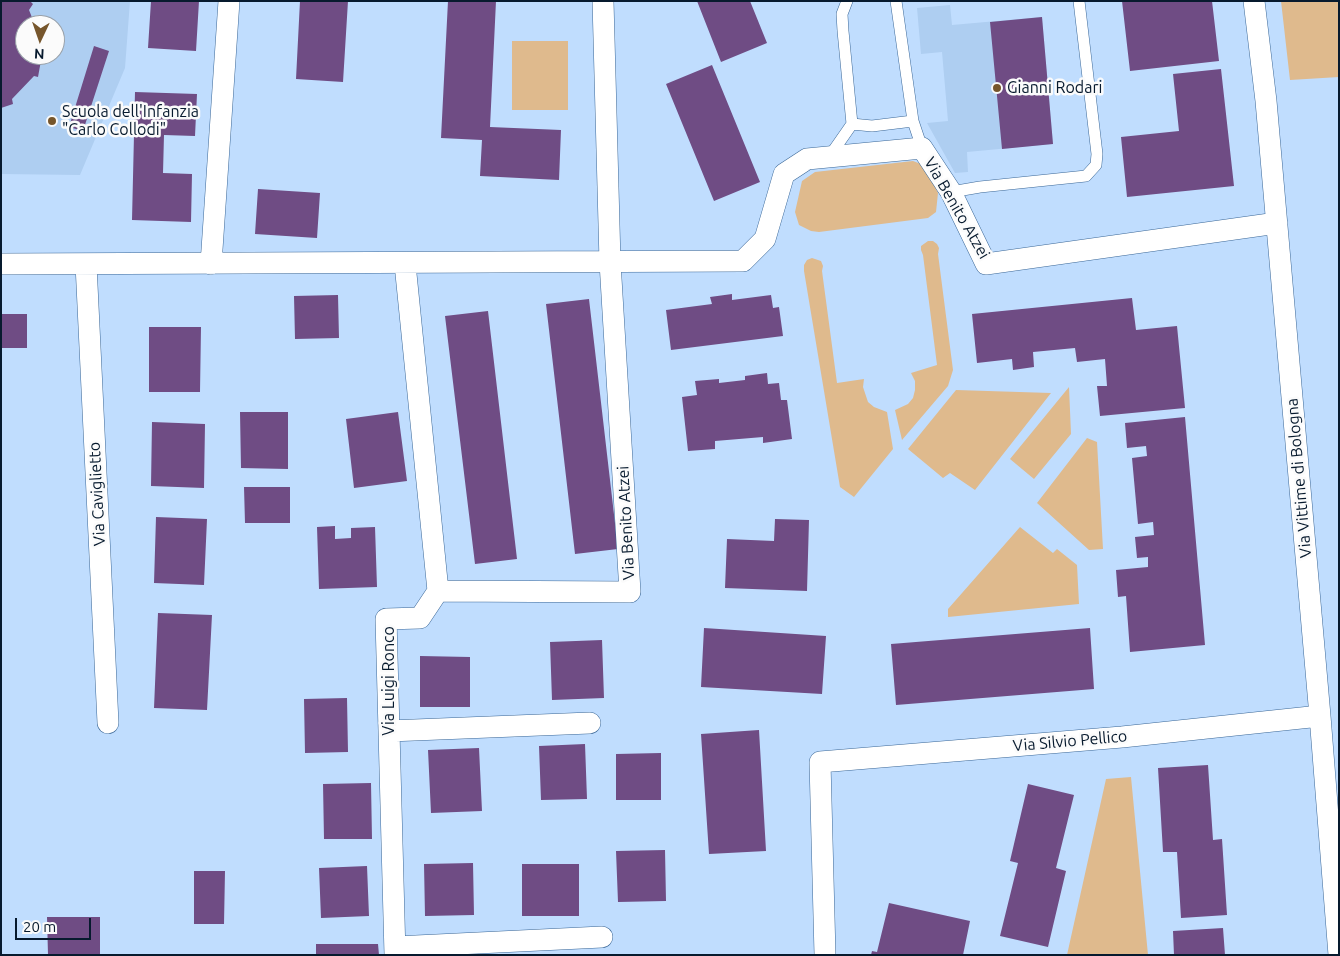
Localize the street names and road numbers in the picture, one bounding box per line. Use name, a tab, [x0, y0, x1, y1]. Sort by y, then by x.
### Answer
street label: Via Benito Atzei	[920, 154, 994, 262]
street label: Via Vittime di Bologna	[1282, 397, 1316, 559]
street label: Via Caviglietto	[85, 441, 109, 547]
street label: Via Benito Atzei	[613, 465, 639, 581]
street label: Via Luigi Ronco	[379, 626, 399, 736]
street label: Via Silvio Pellico	[1012, 726, 1128, 756]

